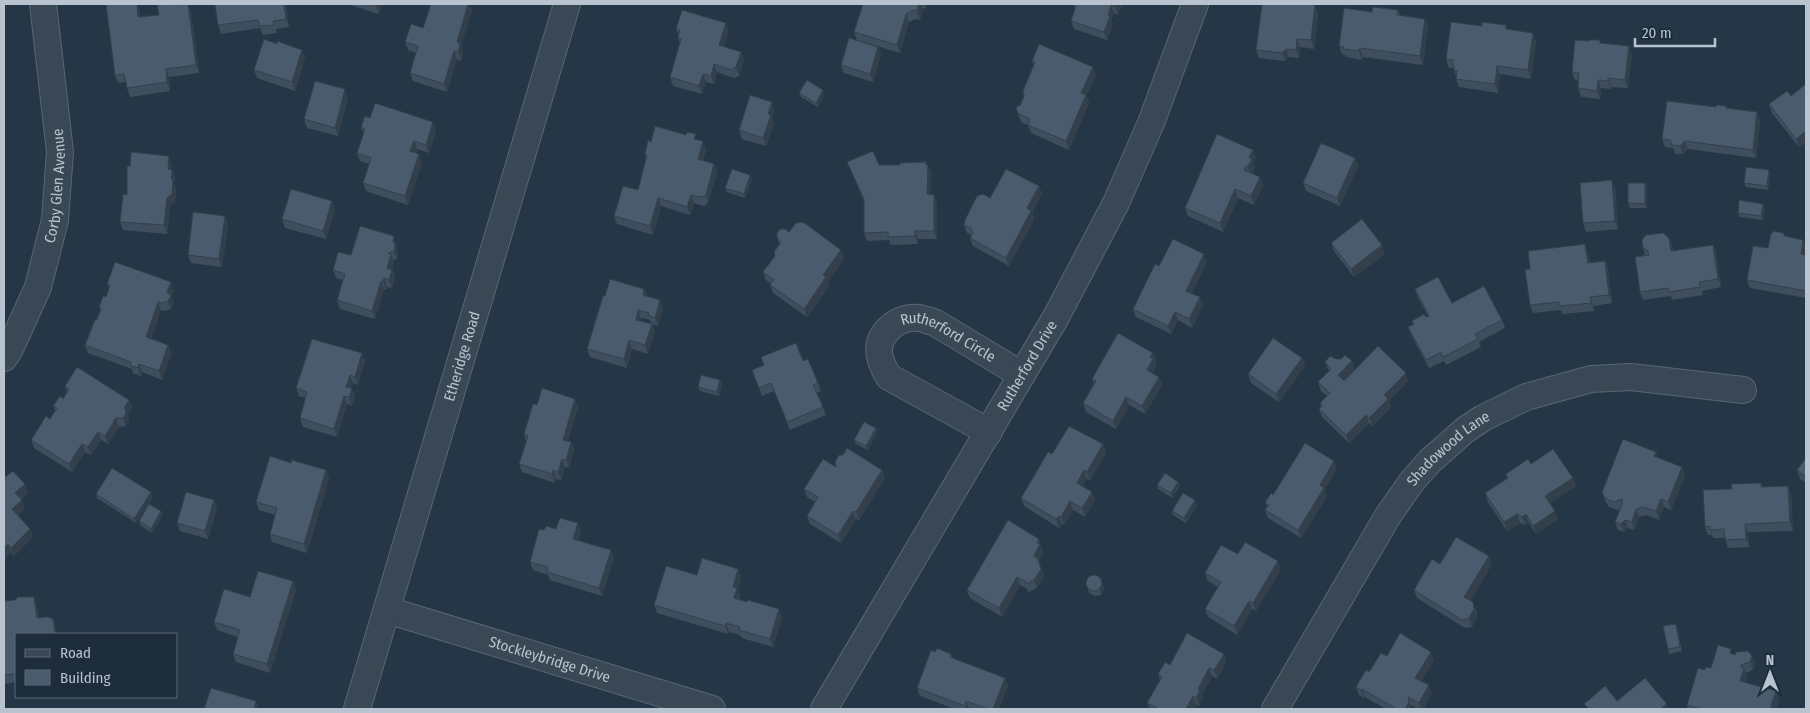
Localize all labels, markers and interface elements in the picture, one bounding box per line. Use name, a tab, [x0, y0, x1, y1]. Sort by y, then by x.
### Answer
scale bar	[1635, 15, 1715, 47]
text: 20 m	[1642, 24, 1672, 42]
street label: Corby Glen Avenue	[40, 128, 69, 245]
street label: Etheridge Road	[440, 309, 484, 403]
street label: Rutherford Circle	[898, 309, 999, 366]
street label: Rutherford Drive	[993, 317, 1061, 414]
street label: Shadowood Lane	[1403, 407, 1492, 489]
legend	[15, 633, 178, 698]
street label: Stockleybridge Drive	[487, 633, 613, 687]
text: Road	[60, 644, 91, 662]
north arrow	[1745, 648, 1795, 698]
text: N	[1766, 652, 1774, 669]
text: Building	[60, 669, 111, 687]

